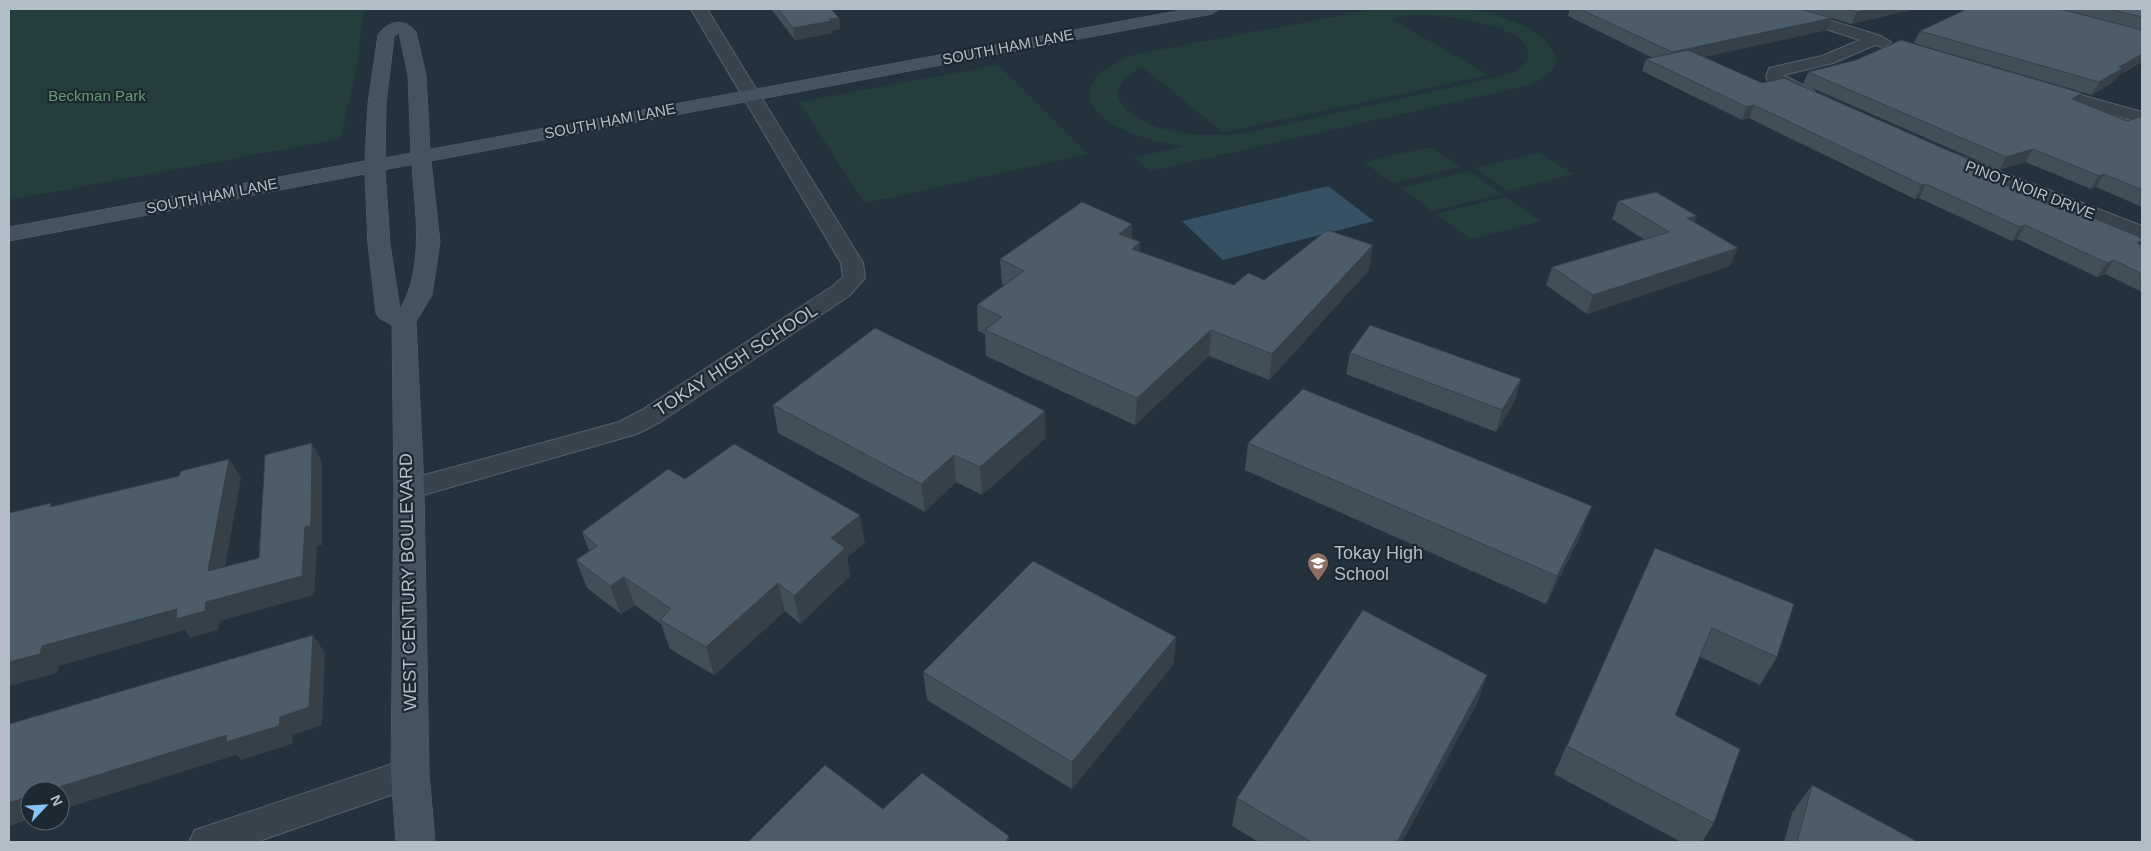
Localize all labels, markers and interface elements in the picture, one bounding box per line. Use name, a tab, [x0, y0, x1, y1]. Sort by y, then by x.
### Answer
street label: SOUTH HAM LANE	[941, 25, 1075, 68]
park label: Beckman Park	[48, 87, 146, 104]
street label: SOUTH HAM LANE	[543, 99, 677, 142]
street label: PINOT NOIR DRIVE	[1963, 157, 2097, 222]
street label: SOUTH HAM LANE	[145, 174, 279, 217]
street label: TOKAY HIGH SCHOOL	[651, 300, 821, 420]
street label: WEST CENTURY BOULEVARD	[396, 453, 420, 711]
place label: Tokay High School	[1334, 543, 1423, 584]
school or university icon: Tokay High School	[1306, 551, 1330, 582]
north arrow	[20, 781, 70, 831]
text: N	[47, 793, 66, 808]

